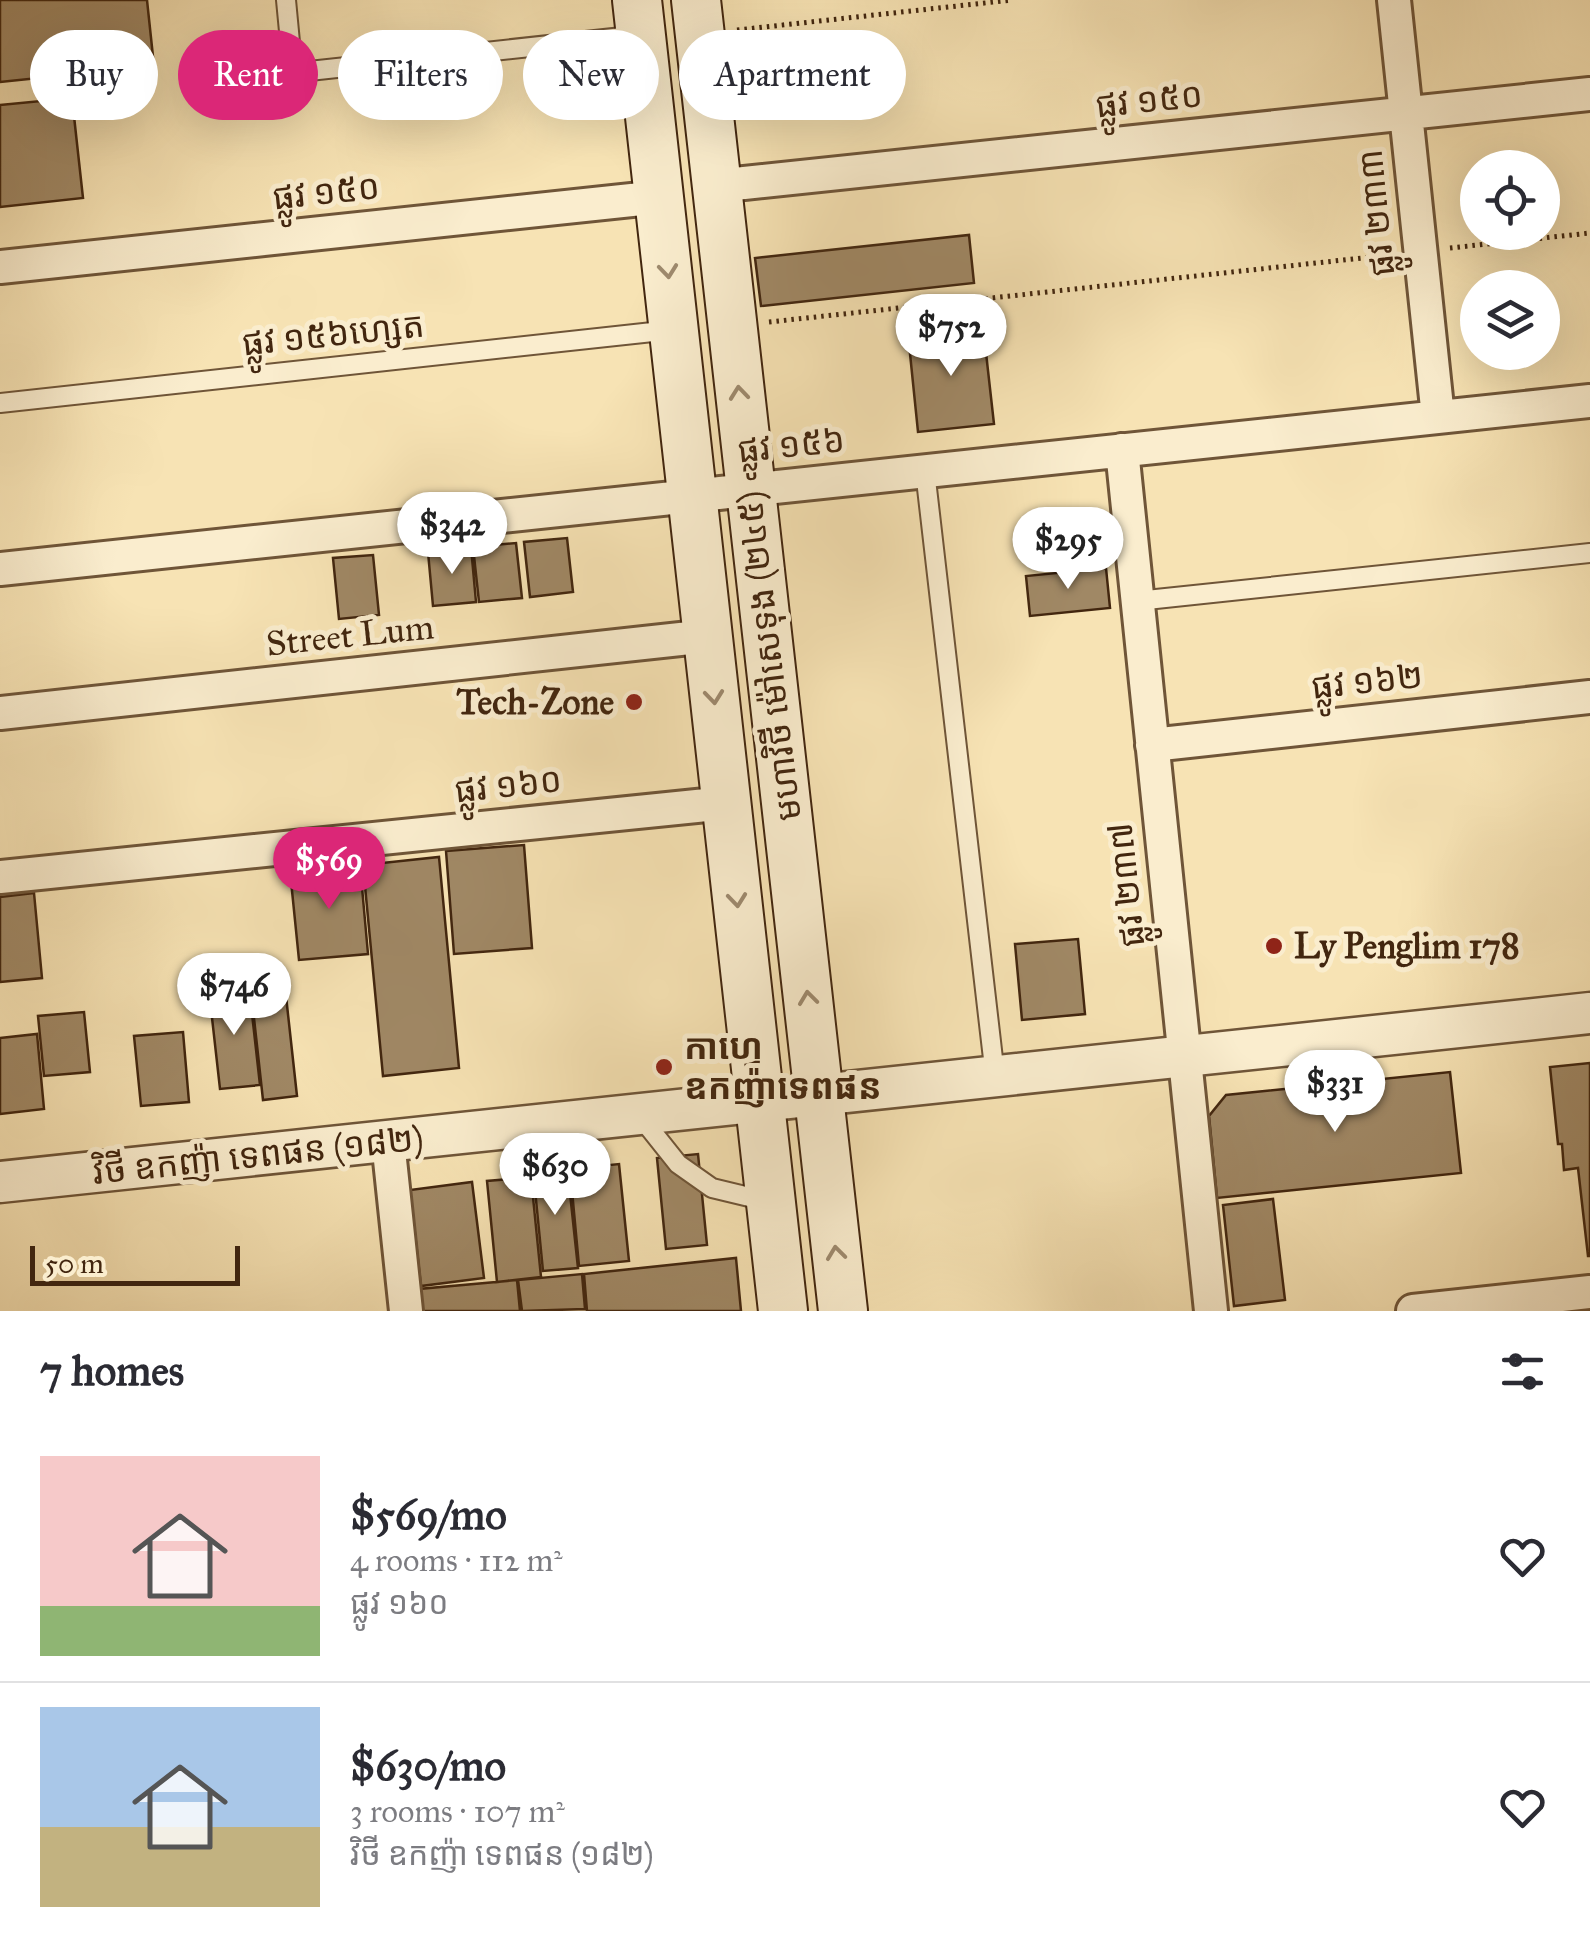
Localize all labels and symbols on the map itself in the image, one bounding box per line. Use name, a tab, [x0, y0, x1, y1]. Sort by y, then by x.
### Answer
street label: ផ្លូវ ១៥០	[1093, 73, 1206, 137]
street label: ផ្លូវ ២៣៣	[1348, 146, 1414, 279]
street label: ផ្លូវ ១៥០	[270, 165, 383, 229]
one-way arrow	[656, 263, 678, 279]
pin: $752	[892, 294, 1010, 379]
street label: ផ្លូវ ១៥៦ហ្សេត	[240, 304, 427, 375]
one-way arrow	[729, 384, 750, 400]
street label: ផ្លូវ ១៥៦	[735, 418, 848, 482]
street label: មហាវិថី ម៉ៅសេទុង (២៤៥)	[727, 489, 811, 823]
pin: $342	[393, 492, 511, 577]
pin: $295	[1009, 507, 1127, 592]
street label: Street Lum	[264, 605, 436, 666]
street label: ផ្លូវ ១៦២	[1309, 654, 1426, 718]
place label: Tech-Zone	[456, 681, 614, 724]
one-way arrow	[703, 690, 724, 706]
marker: Tech-Zone	[623, 691, 645, 713]
street label: ផ្លូវ ១៦០	[452, 758, 565, 822]
street label: ផ្លូវ ២៣៧	[1099, 820, 1164, 949]
pin: $569	[270, 827, 388, 912]
one-way arrow	[726, 892, 747, 908]
place label: Ly Penglim 178	[1294, 925, 1520, 968]
marker: Ly Penglim 178	[1263, 935, 1285, 957]
pin: $746	[175, 953, 293, 1038]
one-way arrow	[798, 990, 819, 1006]
place label: កាហ្វេ ឧកញ៉ាទេពផន	[684, 1026, 882, 1109]
pin: $331	[1276, 1050, 1394, 1135]
marker: កាហ្វេ ឧកញ៉ាទេពផន	[653, 1056, 675, 1078]
street label: វិថី ឧកញ៉ា ទេពផន (១៨២)	[90, 1116, 425, 1194]
pin: $630	[496, 1133, 614, 1218]
scale bar	[30, 1241, 240, 1286]
one-way arrow	[826, 1245, 847, 1261]

